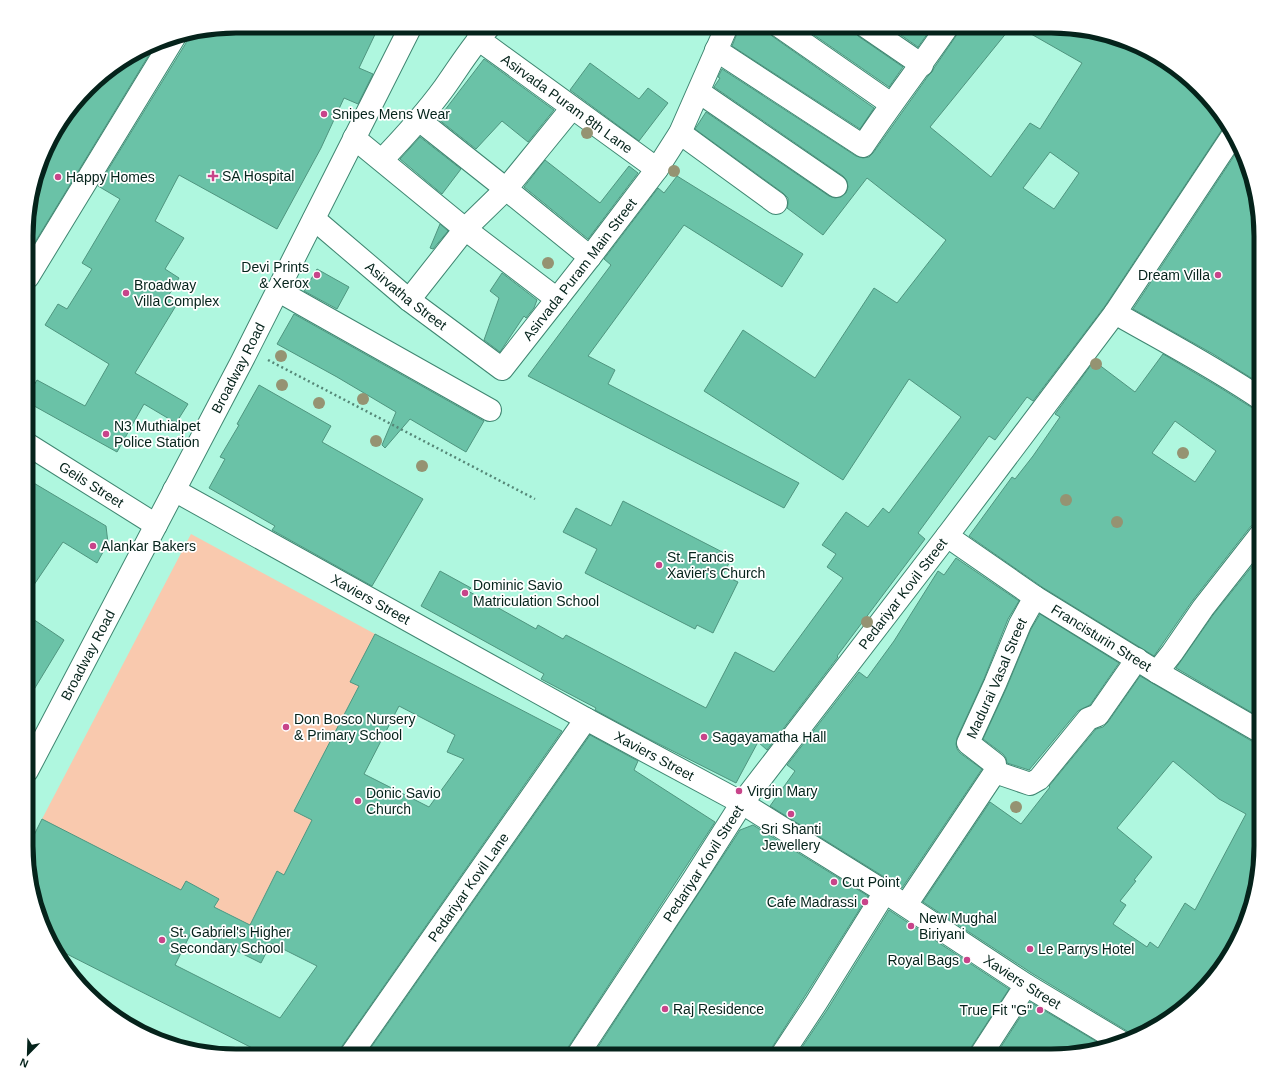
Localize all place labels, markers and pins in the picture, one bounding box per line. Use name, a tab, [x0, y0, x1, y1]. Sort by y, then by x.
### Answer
place label: Snipes Mens Wear	[332, 106, 450, 122]
marker: Snipes Mens Wear	[319, 109, 329, 119]
place label: SA Hospital	[222, 168, 294, 184]
place label: Happy Homes	[66, 169, 155, 185]
marker: SA Hospital	[207, 170, 219, 182]
marker: Happy Homes	[53, 172, 63, 182]
place label: Devi Prints & Xerox	[241, 259, 309, 291]
place label: Dream Villa	[1138, 267, 1210, 283]
marker: Devi Prints & Xerox	[312, 270, 322, 280]
marker: Dream Villa	[1213, 270, 1223, 280]
place label: Broadway Villa Complex	[134, 277, 219, 309]
marker: Broadway Villa Complex	[121, 288, 131, 298]
place label: N3 Muthialpet Police Station	[114, 418, 200, 450]
marker: N3 Muthialpet Police Station	[101, 429, 111, 439]
place label: Alankar Bakers	[101, 538, 196, 554]
marker: Alankar Bakers	[88, 541, 98, 551]
place label: St. Francis Xavier's Church	[667, 549, 765, 581]
marker: St. Francis Xavier's Church	[654, 560, 664, 570]
place label: Dominic Savio Matriculation School	[473, 577, 599, 609]
marker: Dominic Savio Matriculation School	[460, 588, 470, 598]
place label: Don Bosco Nursery & Primary School	[294, 711, 415, 743]
marker: Don Bosco Nursery & Primary School	[281, 722, 291, 732]
place label: Sagayamatha Hall	[712, 729, 826, 745]
marker: Sagayamatha Hall	[699, 732, 709, 742]
place label: Virgin Mary	[747, 783, 818, 799]
place label: Donic Savio Church	[366, 785, 441, 817]
marker: Virgin Mary	[734, 786, 744, 796]
marker: Donic Savio Church	[353, 796, 363, 806]
marker: Sri Shanti Jewellery	[786, 809, 796, 819]
place label: Sri Shanti Jewellery	[761, 821, 821, 853]
place label: Cut Point	[842, 874, 900, 890]
marker: Cut Point	[829, 877, 839, 887]
place label: Cafe Madrassi	[767, 894, 857, 910]
marker: Cafe Madrassi	[860, 897, 870, 907]
place label: New Mughal Biriyani	[919, 910, 997, 942]
marker: New Mughal Biriyani	[906, 921, 916, 931]
place label: St. Gabriel's Higher Secondary School	[170, 924, 291, 956]
marker: St. Gabriel's Higher Secondary School	[157, 935, 167, 945]
place label: Le Parrys Hotel	[1038, 941, 1134, 957]
marker: Le Parrys Hotel	[1025, 944, 1035, 954]
place label: Royal Bags	[887, 952, 959, 968]
marker: Royal Bags	[962, 955, 972, 965]
place label: Raj Residence	[673, 1001, 764, 1017]
place label: True Fit "G"	[960, 1002, 1032, 1018]
marker: Raj Residence	[660, 1004, 670, 1014]
marker: True Fit "G"	[1035, 1005, 1045, 1015]

